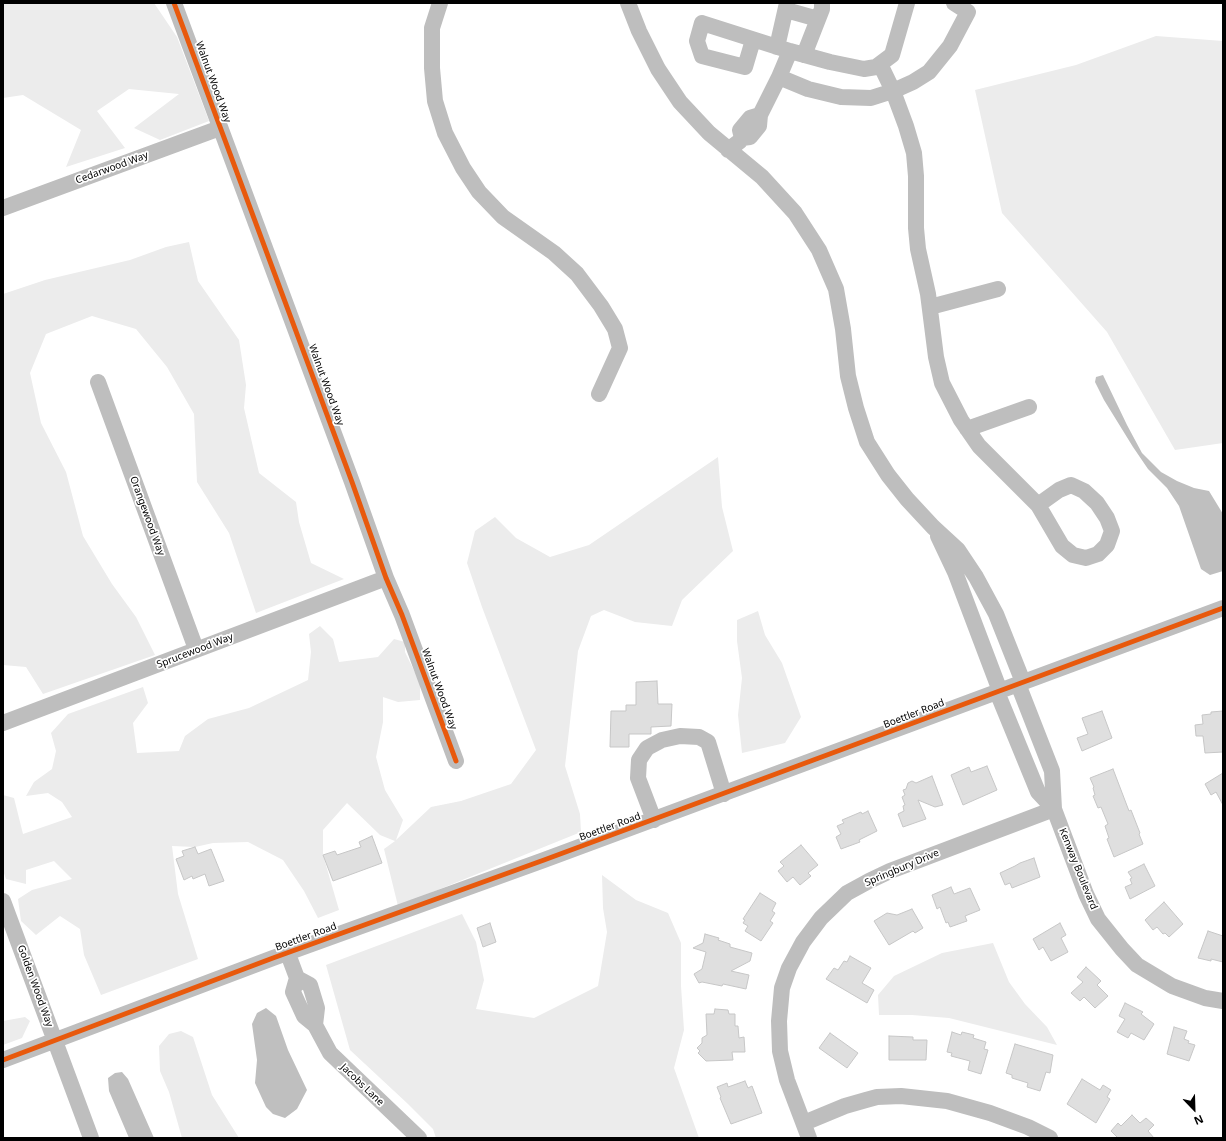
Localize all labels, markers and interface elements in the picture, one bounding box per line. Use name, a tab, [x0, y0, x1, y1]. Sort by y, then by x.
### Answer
street label: Walnut Wood Way	[193, 40, 233, 124]
street label: Cedarwood Way	[74, 149, 150, 187]
street label: Walnut Wood Way	[306, 343, 346, 427]
street label: Orangewood Way	[127, 475, 167, 557]
street label: Sprucewood Way	[155, 631, 235, 671]
street label: Walnut Wood Way	[419, 647, 459, 731]
street label: Boettler Road	[882, 697, 946, 731]
street label: Boettler Road	[578, 810, 642, 844]
street label: Kenway Boulevard	[1056, 827, 1100, 911]
street label: Springbury Drive	[863, 847, 941, 889]
street label: Boettler Road	[274, 920, 338, 954]
street label: Golden Wood Way	[15, 943, 55, 1029]
street label: Jacobs Lane	[338, 1061, 386, 1109]
north arrow	[1174, 1089, 1214, 1129]
text: N	[1192, 1112, 1206, 1129]

